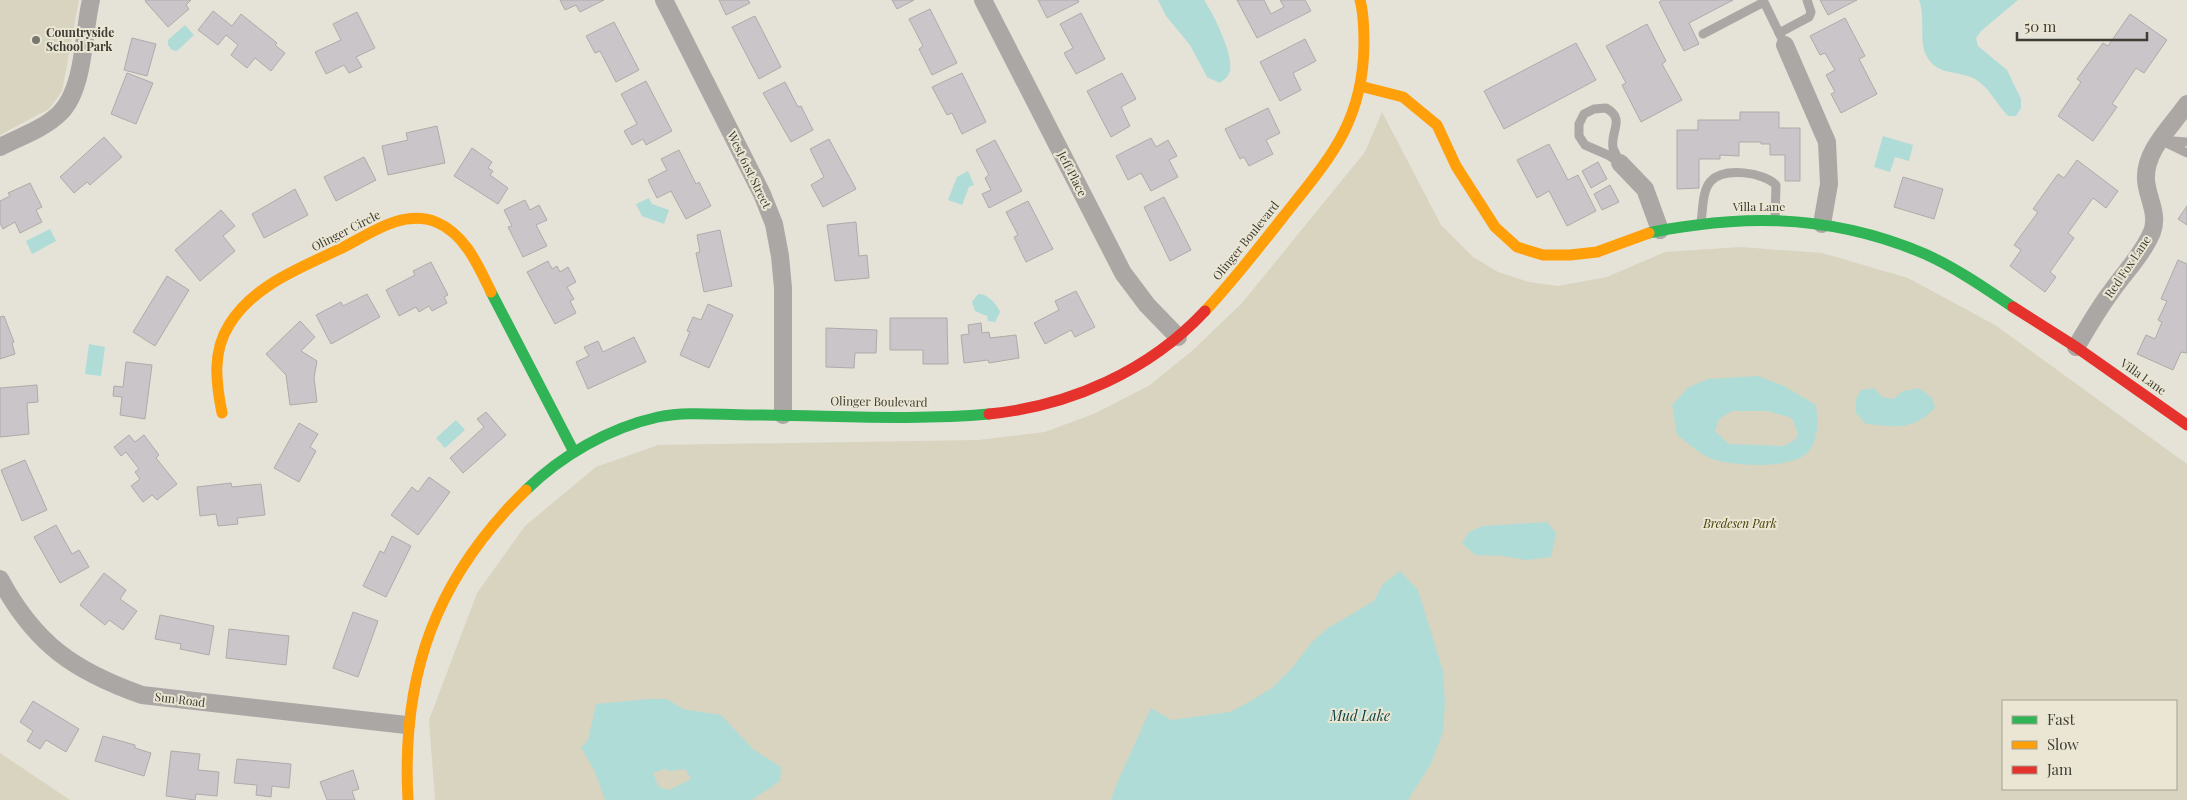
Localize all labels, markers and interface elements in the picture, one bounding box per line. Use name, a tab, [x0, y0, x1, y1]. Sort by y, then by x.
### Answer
scale bar	[2017, 10, 2147, 42]
text: 50 m	[2024, 16, 2057, 36]
place label: Countryside School Park	[46, 24, 114, 54]
marker: Countryside School Park	[30, 34, 42, 46]
street label: West 61st Street	[724, 128, 776, 211]
street label: Jeff Place	[1054, 147, 1091, 199]
street label: Olinger Boulevard	[1208, 197, 1282, 283]
street label: Villa Lane	[1732, 198, 1785, 214]
street label: Olinger Circle	[308, 206, 383, 254]
street label: Red Fox Lane	[2100, 232, 2154, 301]
street label: Villa Lane	[2117, 354, 2170, 398]
street label: Olinger Boulevard	[830, 392, 928, 410]
park label: Bredesen Park	[1702, 515, 1777, 531]
street label: Sun Road	[154, 688, 206, 710]
legend	[2002, 700, 2177, 790]
water label: Mud Lake	[1329, 706, 1390, 725]
text: Fast	[2047, 709, 2076, 729]
text: Slow	[2047, 734, 2079, 754]
text: Jam	[2046, 759, 2073, 779]

